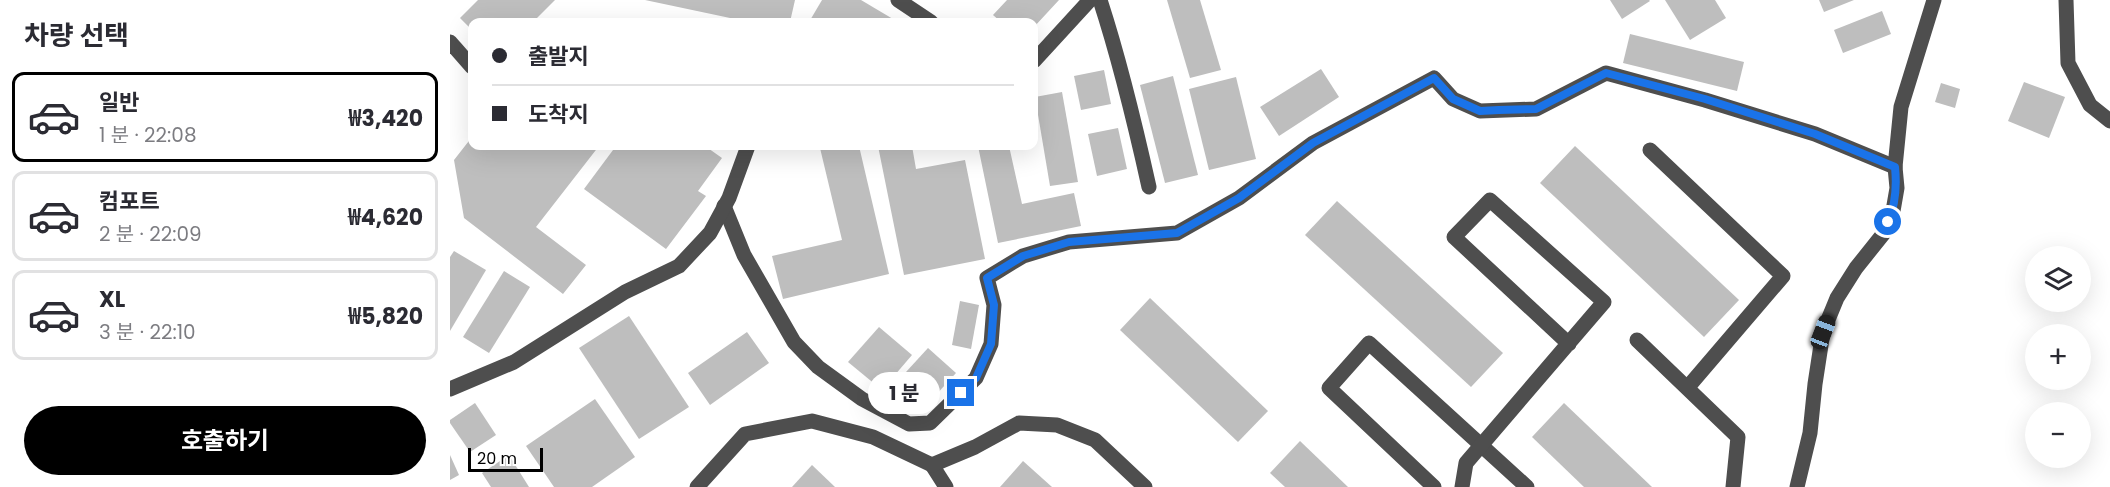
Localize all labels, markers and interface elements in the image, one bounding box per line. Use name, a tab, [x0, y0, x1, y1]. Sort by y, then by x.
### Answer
text: 차량 선택	[24, 17, 129, 54]
text: 출발지	[528, 41, 589, 72]
text: 일반	[99, 87, 139, 118]
icon: car	[27, 90, 81, 144]
text: 도착지	[528, 99, 589, 130]
text: ₩3,420	[349, 103, 423, 134]
text: 1 분 · 22:08	[99, 121, 197, 149]
text: 컴포트	[99, 186, 160, 217]
icon: car	[27, 189, 81, 243]
text: ₩4,620	[348, 202, 423, 233]
route start	[1874, 208, 1901, 235]
text: 2 분 · 22:09	[99, 220, 202, 248]
map controls	[2025, 246, 2091, 468]
button: layers	[2025, 246, 2091, 312]
text: XL	[99, 284, 125, 315]
icon: car	[27, 288, 81, 342]
text: ₩5,820	[348, 301, 423, 332]
car	[1808, 312, 1838, 352]
text: 3 분 · 22:10	[99, 318, 196, 346]
button: +	[2025, 324, 2091, 390]
callout: 1 분	[868, 372, 940, 414]
text: 1 분	[889, 379, 919, 407]
route end	[947, 379, 974, 406]
button: −	[2025, 402, 2091, 468]
button: 호출하기	[24, 406, 426, 475]
scale bar	[468, 445, 543, 472]
text: 20 m	[477, 447, 517, 470]

